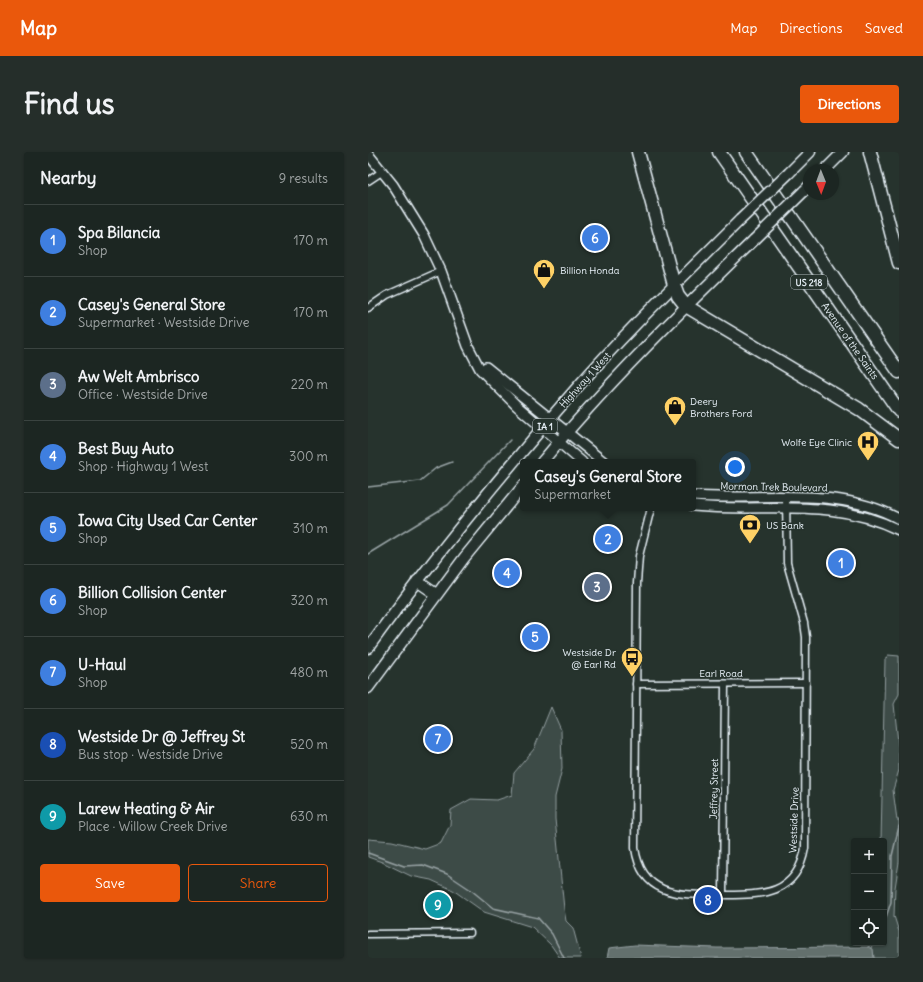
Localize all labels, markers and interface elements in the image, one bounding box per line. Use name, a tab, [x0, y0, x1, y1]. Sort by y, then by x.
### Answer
text: Map	[20, 16, 57, 40]
text: Map	[730, 19, 757, 37]
text: Directions	[779, 19, 843, 37]
text: Saved	[865, 19, 903, 37]
button: Directions	[800, 85, 899, 123]
text: Find us	[24, 86, 115, 122]
north arrow	[803, 164, 839, 200]
text: Nearby	[40, 167, 96, 189]
text: 9 results	[279, 170, 328, 187]
text: Spa Bilancia	[78, 223, 160, 242]
pin: 6	[582, 223, 608, 253]
text: 1	[50, 232, 56, 249]
text: 170 m	[293, 232, 328, 249]
text: Shop	[78, 242, 107, 259]
shop icon: Billion Honda	[531, 257, 557, 290]
place label: Billion Honda	[560, 264, 620, 277]
road number: US 218	[791, 275, 827, 289]
text: Casey's General Store	[78, 295, 225, 314]
street label: Avenue of the Saints	[819, 300, 882, 382]
text: 2	[49, 304, 57, 321]
text: 170 m	[293, 304, 328, 321]
text: Supermarket · Westside Drive	[78, 314, 250, 331]
street label: Highway 1 West	[557, 349, 614, 411]
text: Aw Welt Ambrisco	[78, 367, 199, 386]
text: 3	[49, 376, 57, 393]
text: 220 m	[291, 376, 328, 393]
text: Office · Westside Drive	[78, 386, 208, 403]
shop icon: Deery Brothers Ford	[662, 394, 688, 427]
place label: Deery Brothers Ford	[690, 395, 752, 420]
road number: IA 1	[533, 419, 557, 433]
hospital icon: Wolfe Eye Clinic	[855, 429, 881, 462]
place label: Wolfe Eye Clinic	[781, 436, 852, 449]
text: Best Buy Auto	[78, 439, 174, 458]
text: 4	[49, 448, 57, 465]
text: 300 m	[289, 448, 328, 465]
your location	[725, 457, 745, 477]
text: Shop · Highway 1 West	[78, 458, 208, 475]
popup	[520, 459, 696, 511]
text: Casey's General Store	[534, 467, 682, 486]
street label: Mormon Trek Boulevard	[720, 480, 828, 494]
text: Supermarket	[534, 486, 611, 503]
text: Iowa City Used Car Center	[78, 511, 257, 530]
bank icon: US Bank	[737, 512, 763, 545]
place label: US Bank	[766, 519, 804, 532]
text: 5	[49, 520, 57, 537]
text: 310 m	[293, 520, 328, 537]
pin: 2	[595, 524, 621, 554]
text: Shop	[78, 530, 107, 547]
pin: 1	[828, 548, 854, 578]
pin: 4	[494, 558, 520, 588]
pin: 3	[584, 572, 610, 602]
text: Billion Collision Center	[78, 583, 226, 602]
text: 6	[49, 592, 57, 609]
text: 320 m	[290, 592, 328, 609]
text: Shop	[78, 602, 107, 619]
pin: 5	[522, 622, 548, 652]
bus stop icon: Westside Dr @ Earl Rd	[619, 645, 645, 678]
place label: Westside Dr @ Earl Rd	[562, 646, 616, 671]
text: U-Haul	[78, 655, 126, 674]
text: 7	[50, 664, 56, 681]
text: 480 m	[290, 664, 328, 681]
street label: Earl Road	[699, 667, 743, 680]
text: Shop	[78, 674, 107, 691]
pin: 7	[425, 724, 451, 754]
text: Westside Dr @ Jeffrey St	[78, 727, 245, 746]
text: 8	[49, 736, 57, 753]
text: 520 m	[290, 736, 328, 753]
text: Bus stop · Westside Drive	[78, 746, 223, 763]
street label: Jeffrey Street	[707, 758, 721, 820]
street label: Westside Drive	[786, 787, 802, 853]
text: Larew Heating & Air	[78, 799, 214, 818]
text: 9	[49, 808, 57, 825]
text: 630 m	[290, 808, 328, 825]
text: Place · Willow Creek Drive	[78, 818, 228, 835]
map controls	[851, 838, 887, 946]
button: +	[851, 838, 887, 874]
button: Save	[40, 864, 180, 902]
button: Share	[188, 864, 328, 902]
button: −	[851, 874, 887, 910]
pin: 8	[695, 885, 721, 915]
pin: 9	[425, 890, 451, 920]
button: locate	[851, 910, 887, 946]

